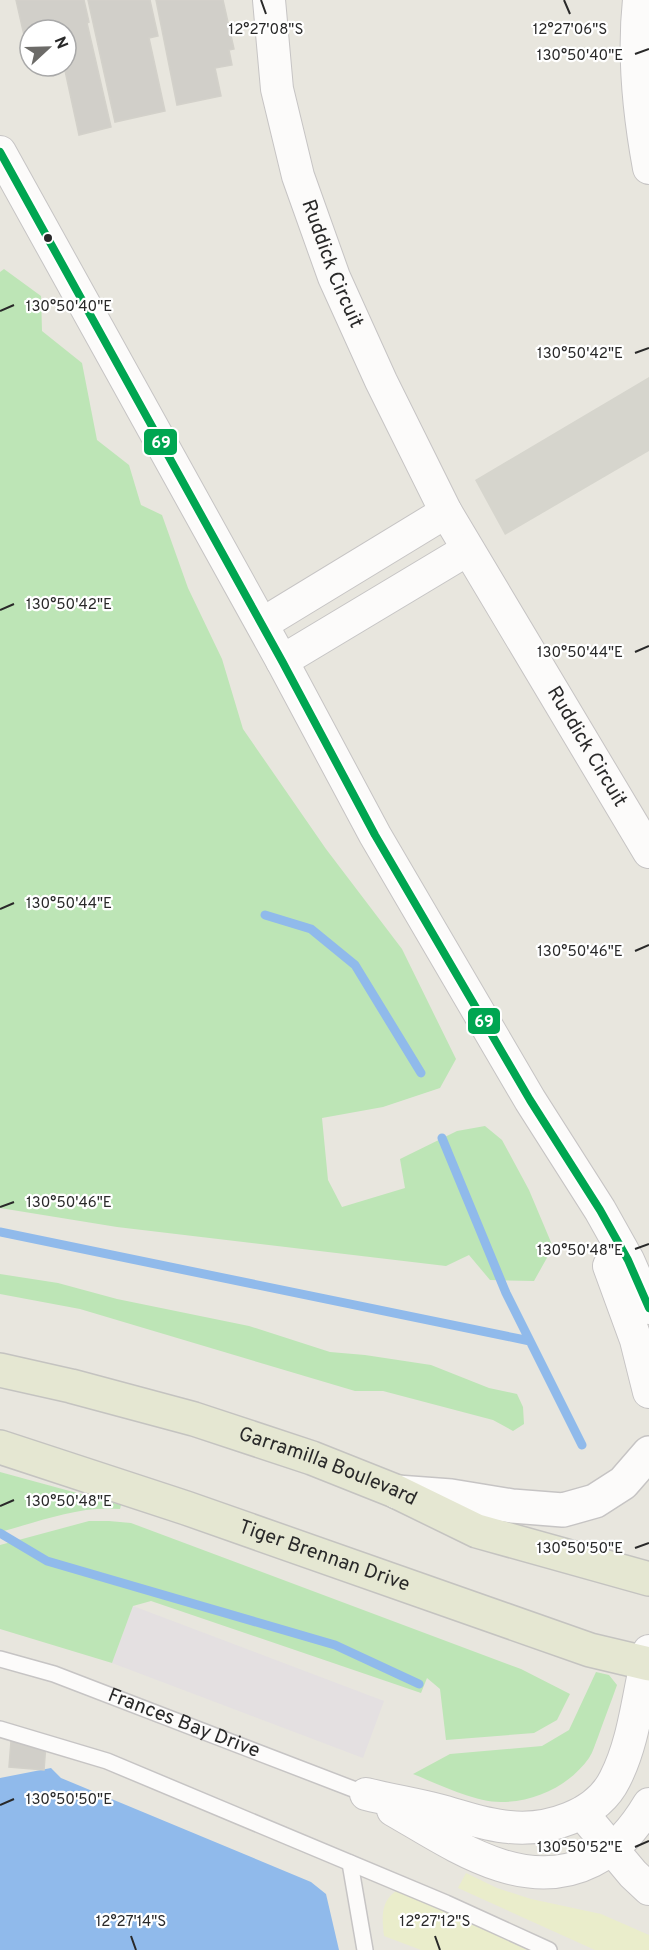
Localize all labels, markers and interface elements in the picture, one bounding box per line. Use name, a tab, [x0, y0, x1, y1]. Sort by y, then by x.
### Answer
north arrow	[18, 18, 78, 78]
text: 12°27'08"S	[229, 21, 303, 40]
text: 12°27'06"S	[533, 21, 607, 40]
text: N	[49, 34, 71, 52]
text: 130°50'40"E	[537, 47, 623, 66]
street label: Ruddick Circuit	[295, 196, 368, 332]
unlabelled marker	[42, 232, 54, 244]
text: 130°50'40"E	[26, 298, 112, 317]
text: 130°50'42"E	[537, 345, 623, 364]
line badge: 69	[143, 428, 178, 456]
text: 69	[151, 434, 171, 454]
text: 130°50'42"E	[26, 596, 112, 615]
text: 130°50'44"E	[537, 644, 623, 663]
street label: Ruddick Circuit	[540, 682, 632, 812]
text: 130°50'44"E	[26, 895, 112, 914]
text: 130°50'46"E	[537, 943, 623, 962]
line badge: 69	[467, 1007, 501, 1035]
text: 69	[474, 1013, 494, 1033]
text: 130°50'46"E	[26, 1194, 112, 1213]
text: 130°50'48"E	[537, 1242, 623, 1261]
street label: Garramilla Boulevard	[235, 1422, 421, 1513]
text: 130°50'48"E	[26, 1493, 112, 1512]
street label: Tiger Brennan Drive	[235, 1514, 413, 1599]
text: 130°50'50"E	[537, 1540, 623, 1559]
street label: Frances Bay Drive	[104, 1683, 263, 1765]
text: 130°50'50"E	[26, 1791, 112, 1810]
text: 130°50'52"E	[537, 1839, 623, 1858]
text: 12°27'14"S	[96, 1913, 166, 1932]
text: 12°27'12"S	[400, 1913, 470, 1932]

